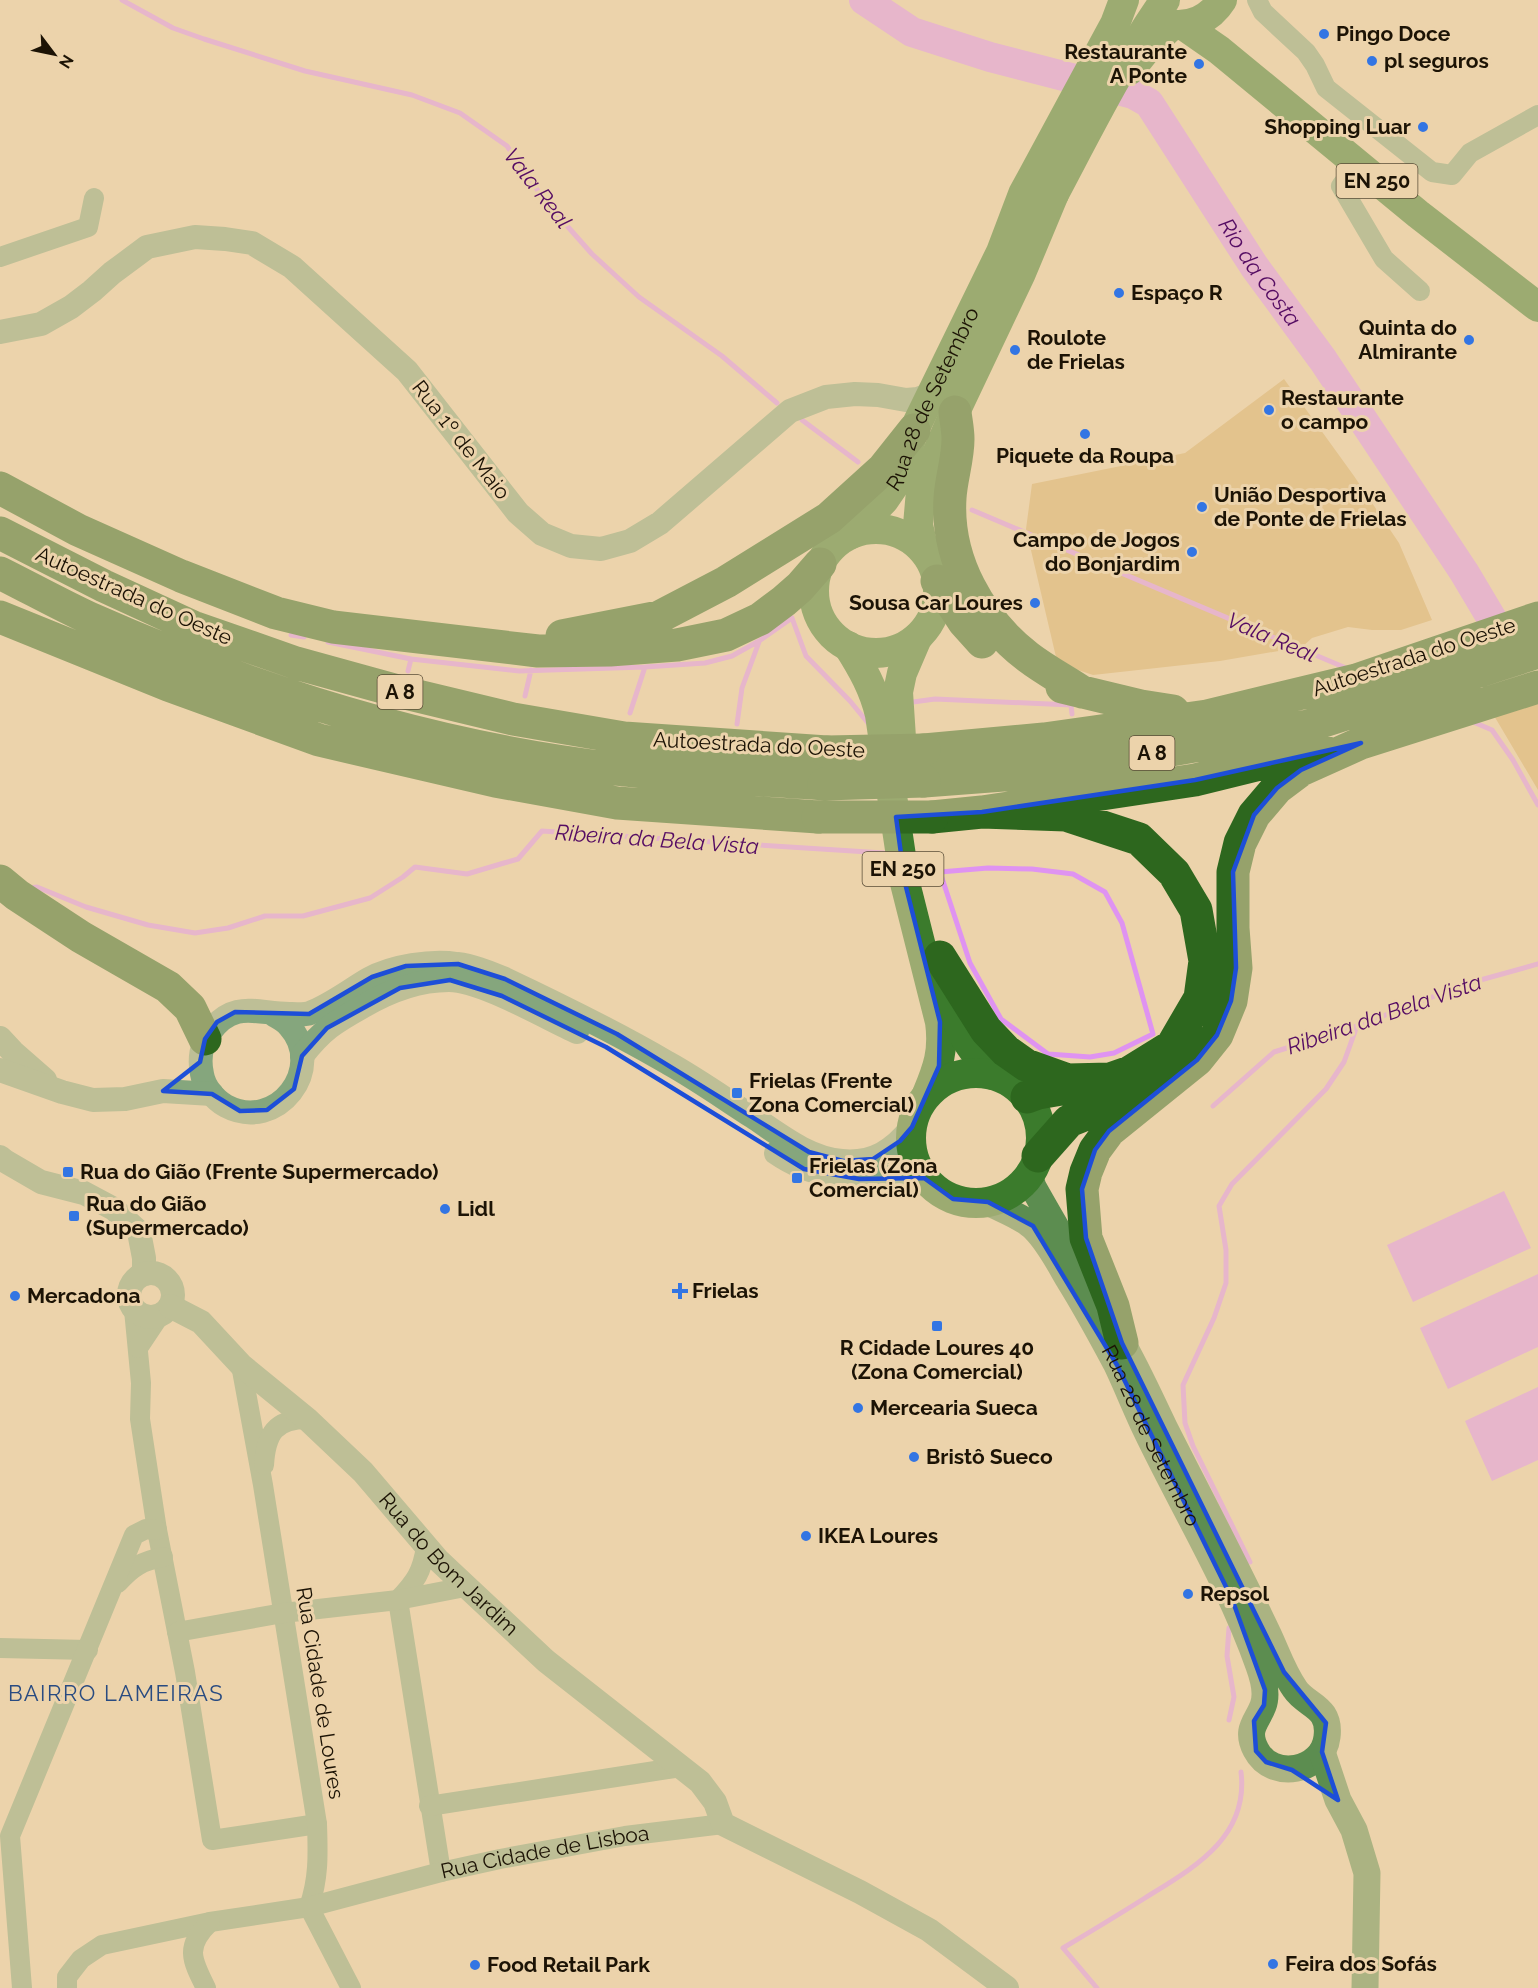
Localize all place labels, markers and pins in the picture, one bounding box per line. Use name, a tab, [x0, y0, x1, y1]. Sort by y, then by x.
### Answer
place label: Pingo Doce	[1336, 21, 1451, 46]
marker: Pingo Doce	[1317, 27, 1331, 41]
place label: Restaurante A Ponte	[1064, 39, 1187, 88]
place label: pl seguros	[1384, 48, 1489, 73]
marker: pl seguros	[1365, 54, 1379, 68]
marker: Restaurante A Ponte	[1192, 57, 1206, 71]
place label: Shopping Luar	[1264, 114, 1411, 139]
marker: Shopping Luar	[1416, 120, 1430, 134]
place label: Espaço R	[1131, 280, 1223, 305]
marker: Espaço R	[1112, 286, 1126, 300]
place label: Quinta do Almirante	[1358, 315, 1457, 364]
place label: Roulote de Frielas	[1027, 325, 1125, 374]
marker: Quinta do Almirante	[1462, 333, 1476, 347]
marker: Roulote de Frielas	[1008, 343, 1022, 357]
place label: Restaurante o campo	[1281, 385, 1404, 434]
marker: Restaurante o campo	[1262, 403, 1276, 417]
marker: Piquete da Roupa	[1078, 427, 1092, 441]
place label: Piquete da Roupa	[996, 443, 1174, 468]
place label: União Desportiva de Ponte de Frielas	[1214, 482, 1407, 531]
marker: União Desportiva de Ponte de Frielas	[1195, 500, 1209, 514]
place label: Campo de Jogos do Bonjardim	[1013, 527, 1180, 576]
marker: Campo de Jogos do Bonjardim	[1185, 545, 1199, 559]
place label: Sousa Car Loures	[849, 590, 1023, 615]
marker: Sousa Car Loures	[1028, 596, 1042, 610]
place label: Frielas (Frente Zona Comercial)	[749, 1068, 914, 1117]
marker: Frielas (Frente Zona Comercial)	[730, 1086, 744, 1100]
place label: Frielas (Zona Comercial)	[809, 1153, 938, 1202]
place label: Rua do Gião (Frente Supermercado)	[80, 1159, 438, 1184]
marker: Rua do Gião (Frente Supermercado)	[61, 1165, 75, 1179]
marker: Frielas (Zona Comercial)	[790, 1171, 804, 1185]
place label: Rua do Gião (Supermercado)	[86, 1191, 249, 1240]
place label: Lidl	[457, 1196, 495, 1221]
marker: Lidl	[438, 1202, 452, 1216]
marker: Rua do Gião (Supermercado)	[67, 1209, 81, 1223]
place label: Frielas	[692, 1278, 759, 1303]
place label: Mercadona	[27, 1283, 140, 1308]
marker: Frielas	[673, 1284, 687, 1298]
marker: Mercadona	[8, 1289, 22, 1303]
marker: R Cidade Loures 40 (Zona Comercial)	[930, 1319, 944, 1333]
place label: R Cidade Loures 40 (Zona Comercial)	[840, 1335, 1034, 1384]
place label: Mercearia Sueca	[870, 1395, 1038, 1420]
marker: Mercearia Sueca	[851, 1401, 865, 1415]
place label: Bristô Sueco	[926, 1444, 1053, 1469]
marker: Bristô Sueco	[907, 1450, 921, 1464]
place label: IKEA Loures	[818, 1523, 938, 1548]
marker: IKEA Loures	[799, 1529, 813, 1543]
place label: Repsol	[1200, 1581, 1270, 1606]
marker: Repsol	[1181, 1587, 1195, 1601]
place label: Feira dos Sofás	[1285, 1951, 1437, 1976]
place label: Food Retail Park	[487, 1952, 650, 1977]
marker: Feira dos Sofás	[1266, 1957, 1280, 1971]
marker: Food Retail Park	[468, 1958, 482, 1972]

